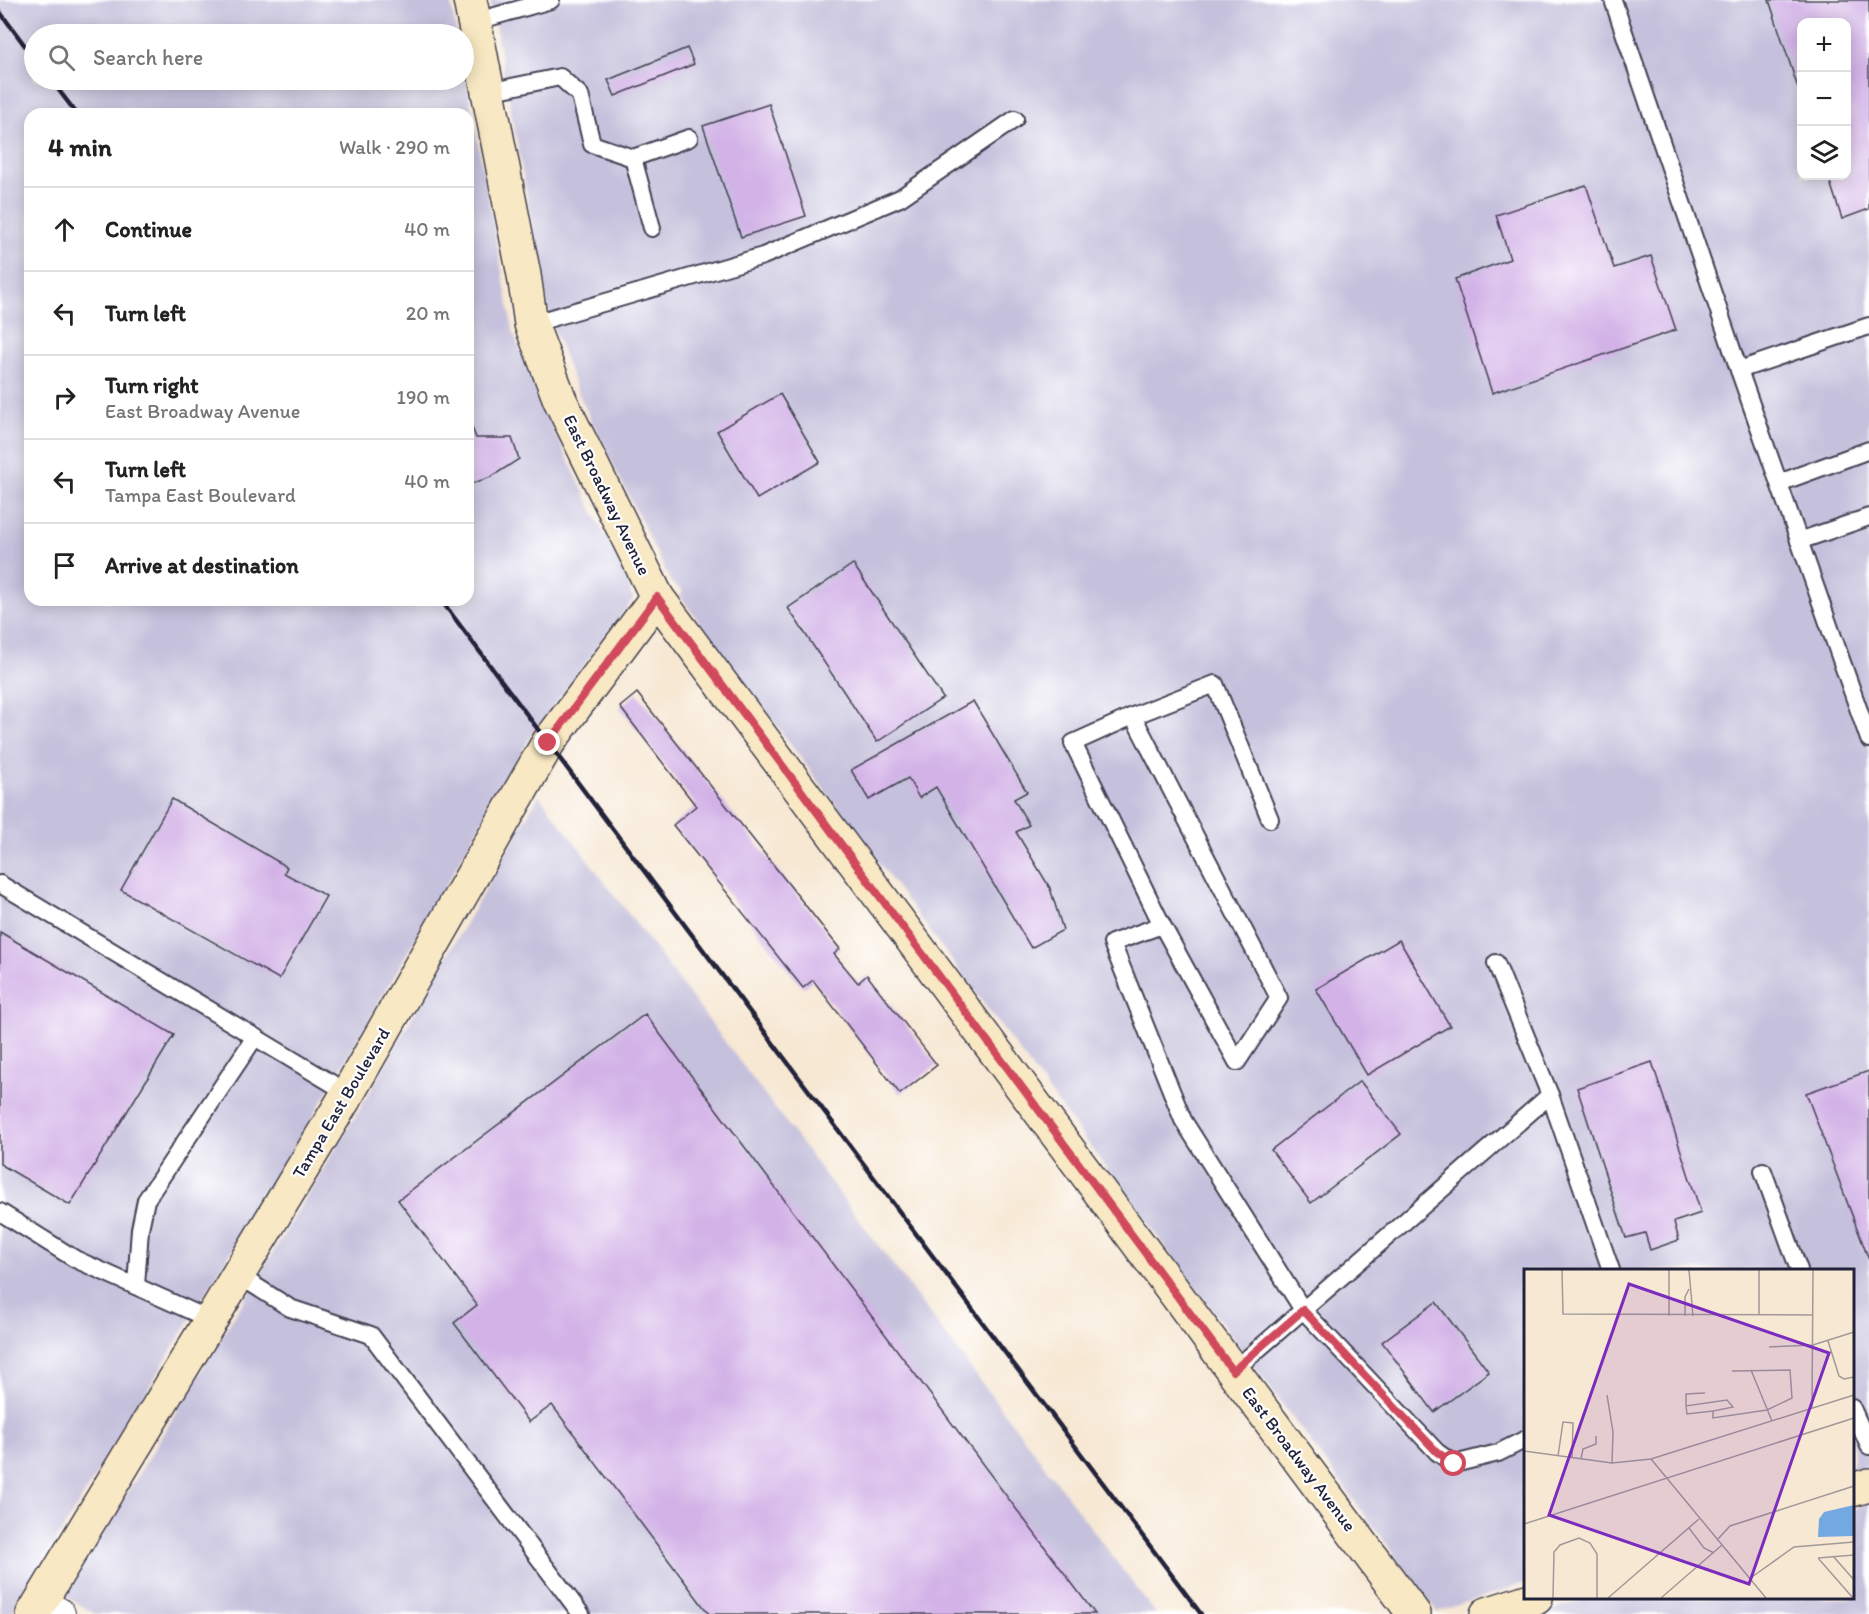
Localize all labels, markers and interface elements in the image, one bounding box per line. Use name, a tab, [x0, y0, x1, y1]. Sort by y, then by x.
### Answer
map controls	[1797, 18, 1851, 180]
button: +	[1797, 18, 1851, 72]
search box	[24, 24, 474, 90]
icon: search	[45, 41, 78, 74]
text: Search here	[93, 44, 203, 71]
button: −	[1797, 72, 1851, 126]
button: layers	[1797, 126, 1851, 180]
text: 4 min	[48, 131, 112, 163]
text: Walk · 290 m	[339, 135, 450, 159]
icon: ahead	[48, 213, 81, 246]
text: Continue	[105, 216, 192, 243]
text: 40 m	[404, 217, 450, 241]
icon: left	[48, 297, 81, 330]
text: Turn left	[105, 300, 186, 327]
text: 20 m	[406, 301, 450, 325]
text: Turn right	[105, 372, 199, 399]
icon: right	[48, 381, 81, 414]
text: 190 m	[397, 385, 450, 409]
text: East Broadway Avenue	[105, 399, 300, 423]
street label: East Broadway Avenue	[559, 411, 655, 579]
text: Turn left	[105, 456, 186, 483]
icon: left	[48, 465, 81, 498]
text: 40 m	[404, 469, 450, 493]
text: Tampa East Boulevard	[105, 483, 296, 507]
icon: arrive	[48, 549, 81, 582]
text: Arrive at destination	[105, 552, 299, 579]
route end	[534, 729, 560, 755]
street label: Tampa East Boulevard	[287, 1023, 395, 1182]
inset map	[1524, 1269, 1854, 1599]
street label: East Broadway Avenue	[1237, 1382, 1361, 1536]
route start	[1440, 1450, 1466, 1476]

